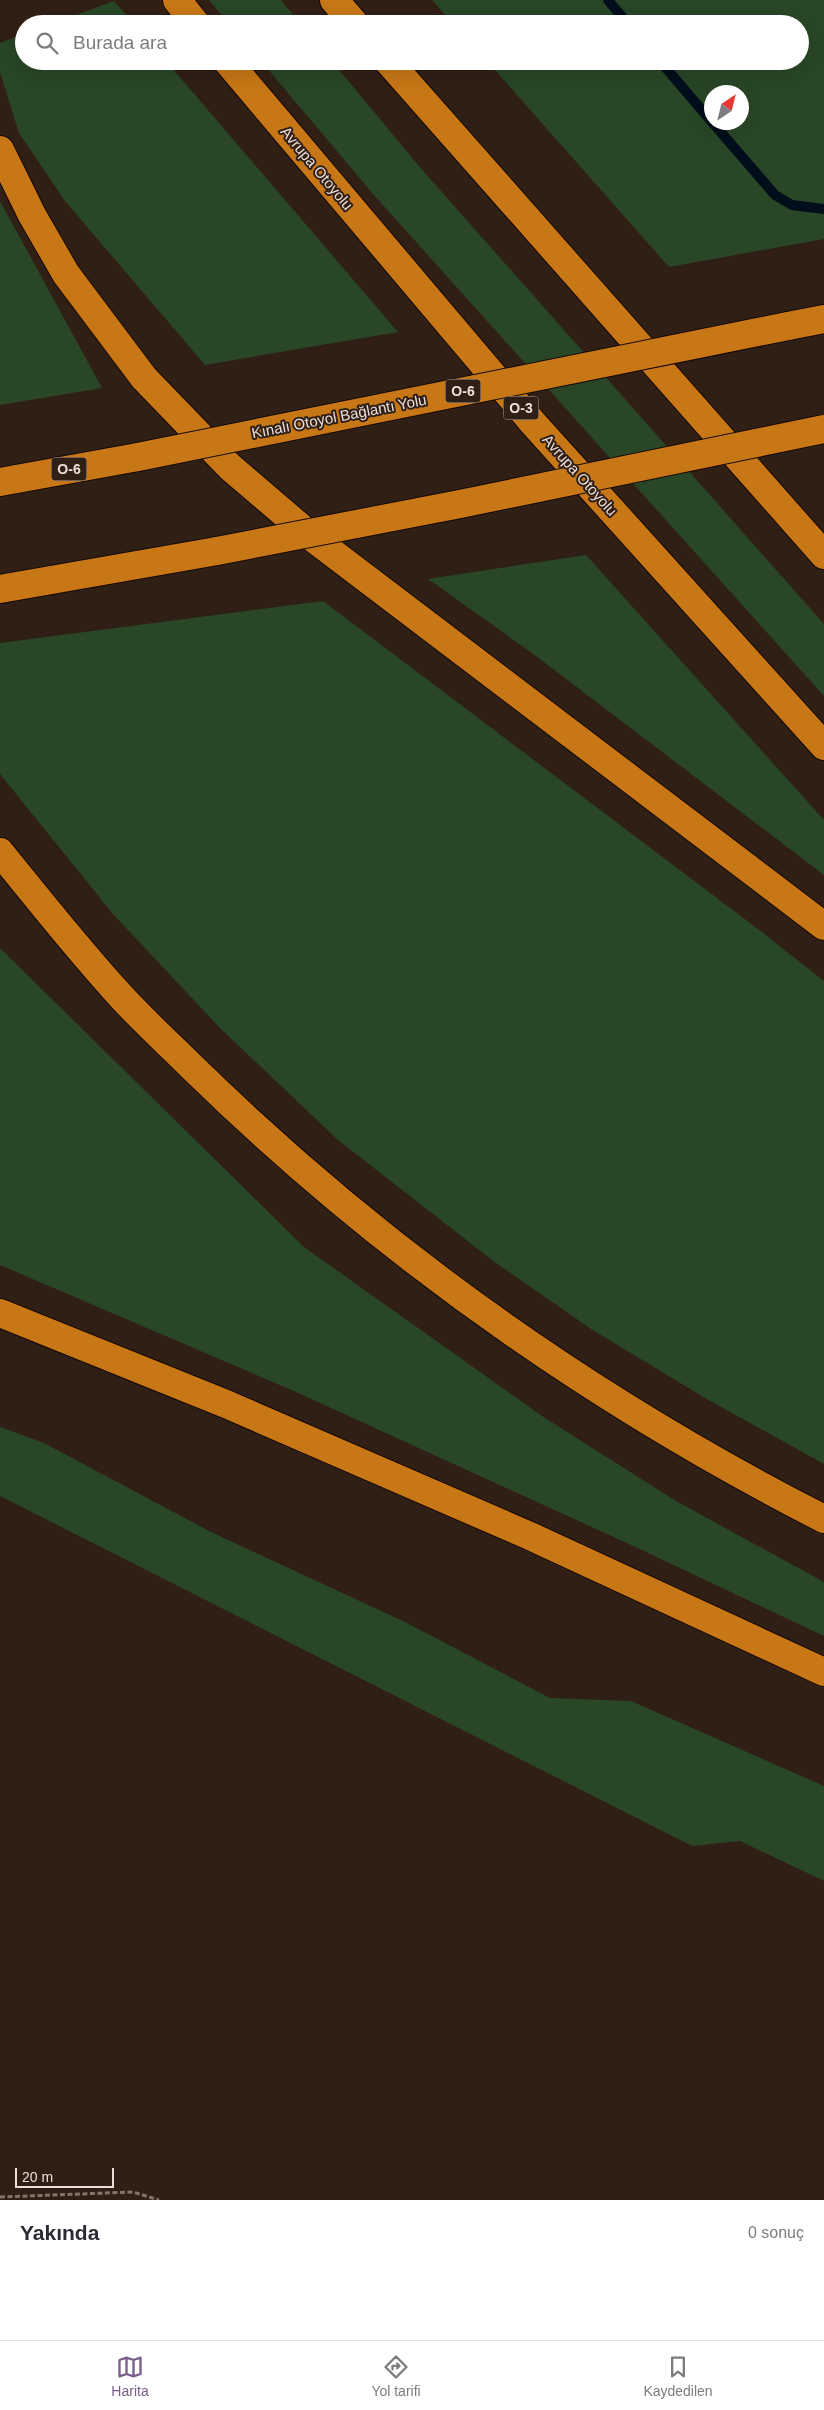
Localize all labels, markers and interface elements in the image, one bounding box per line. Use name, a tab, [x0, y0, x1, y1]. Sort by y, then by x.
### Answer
search box	[15, 15, 809, 70]
icon: search	[33, 29, 61, 57]
text: Burada ara	[73, 32, 167, 53]
north arrow	[704, 85, 749, 130]
street label: Avrupa Otoyolu	[277, 123, 357, 213]
road number: O-6	[446, 380, 480, 402]
street label: Kınalı Otoyol Bağlantı Yolu	[250, 391, 428, 441]
road number: O-3	[504, 396, 538, 419]
street label: Avrupa Otoyolu	[539, 431, 621, 519]
road number: O-6	[52, 458, 86, 480]
scale bar	[15, 2165, 114, 2188]
text: 20 m	[22, 2169, 53, 2185]
text: Yakında	[20, 2221, 99, 2244]
text: 0 sonuç	[748, 2224, 804, 2241]
tab: Harita	[111, 2353, 149, 2399]
tab: Yol tarifi	[371, 2353, 421, 2399]
tab: Kaydedilen	[643, 2353, 713, 2399]

